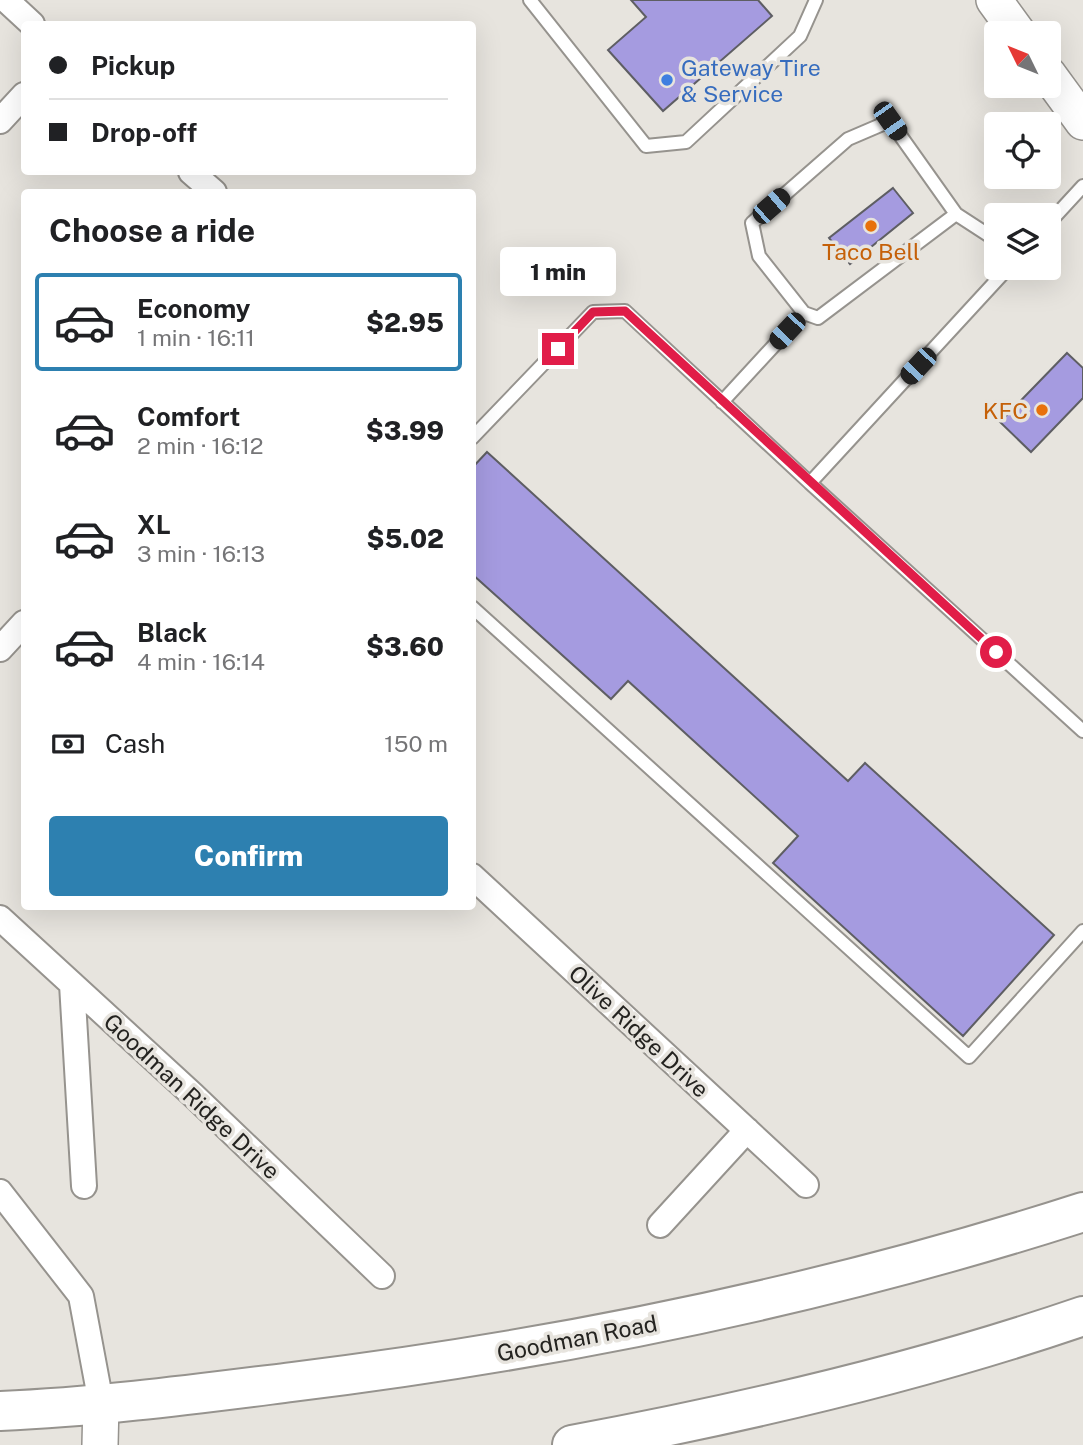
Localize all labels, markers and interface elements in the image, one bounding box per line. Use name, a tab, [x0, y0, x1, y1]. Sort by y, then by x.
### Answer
north arrow	[984, 21, 1060, 98]
map controls	[984, 21, 1061, 280]
text: Pickup	[91, 50, 175, 81]
place label: Gateway Tire & Service	[681, 54, 821, 107]
marker: Gateway Tire & Service	[659, 72, 675, 88]
car	[870, 98, 911, 144]
button: locate	[984, 112, 1061, 189]
text: Drop-off	[91, 117, 197, 148]
car	[749, 184, 794, 228]
button: layers	[984, 203, 1061, 280]
text: Choose a ride	[49, 212, 255, 249]
marker: Taco Bell	[863, 218, 879, 234]
place label: Taco Bell	[822, 238, 920, 265]
callout: 1 min	[500, 247, 616, 296]
text: 1 min	[530, 258, 586, 285]
icon: car	[53, 291, 116, 354]
text: Economy	[137, 293, 250, 324]
text: $2.95	[366, 307, 444, 338]
car	[765, 308, 810, 354]
text: 1 min · 16:11	[137, 324, 255, 351]
route end	[542, 333, 574, 365]
car	[896, 343, 941, 389]
place label: KFC	[983, 397, 1028, 424]
icon: car	[53, 399, 116, 462]
text: Comfort	[137, 401, 240, 432]
marker: KFC	[1034, 402, 1050, 418]
text: $3.99	[366, 415, 444, 446]
text: 2 min · 16:12	[137, 432, 264, 459]
icon: car	[53, 507, 116, 570]
text: XL	[137, 509, 171, 540]
text: $5.02	[366, 523, 444, 554]
text: 3 min · 16:13	[137, 540, 265, 567]
icon: car	[53, 615, 116, 678]
text: Black	[137, 617, 207, 648]
text: $3.60	[366, 631, 444, 662]
route start	[980, 636, 1012, 668]
text: 4 min · 16:14	[137, 648, 265, 675]
icon: cash	[49, 725, 87, 763]
text: Cash	[105, 728, 165, 759]
text: 150 m	[384, 730, 448, 757]
button: Confirm	[49, 816, 448, 896]
street label: Olive Ridge Drive	[563, 959, 715, 1103]
street label: Goodman Ridge Drive	[99, 1008, 285, 1184]
street label: Goodman Road	[495, 1309, 659, 1367]

